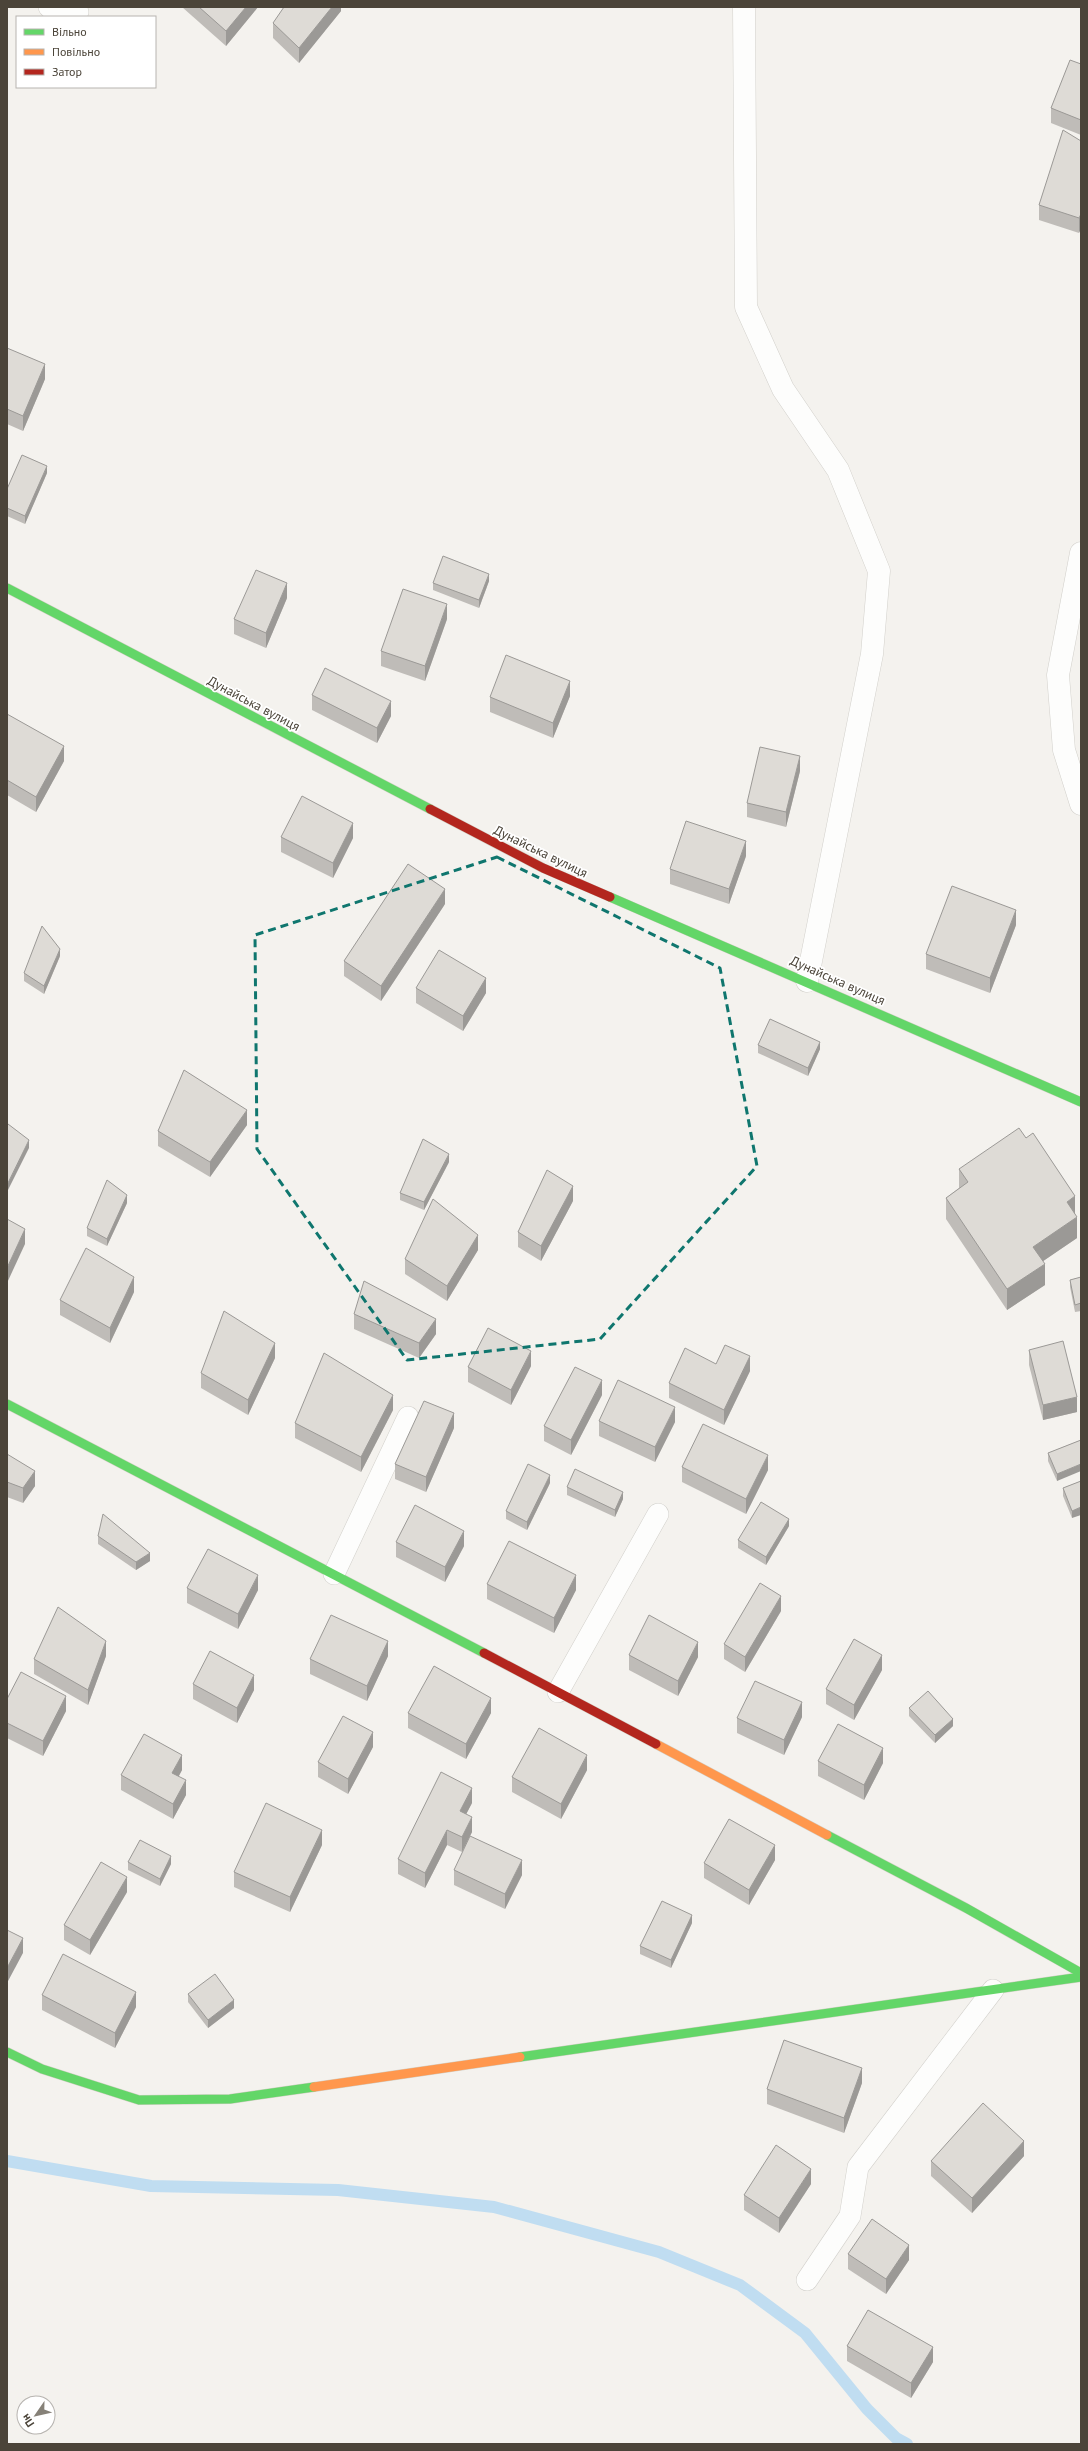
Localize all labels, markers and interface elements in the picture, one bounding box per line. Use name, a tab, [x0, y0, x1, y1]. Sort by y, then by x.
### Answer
legend	[16, 16, 156, 88]
text: Вільно	[52, 24, 87, 39]
text: Повільно	[52, 44, 100, 59]
text: Затор	[52, 64, 82, 79]
street label: Дунайська вулиця	[205, 672, 303, 735]
street label: Дунайська вулиця	[491, 821, 590, 882]
street label: Дунайська вулиця	[788, 952, 888, 1009]
north arrow	[16, 2395, 56, 2435]
text: Пн	[18, 2411, 37, 2430]

